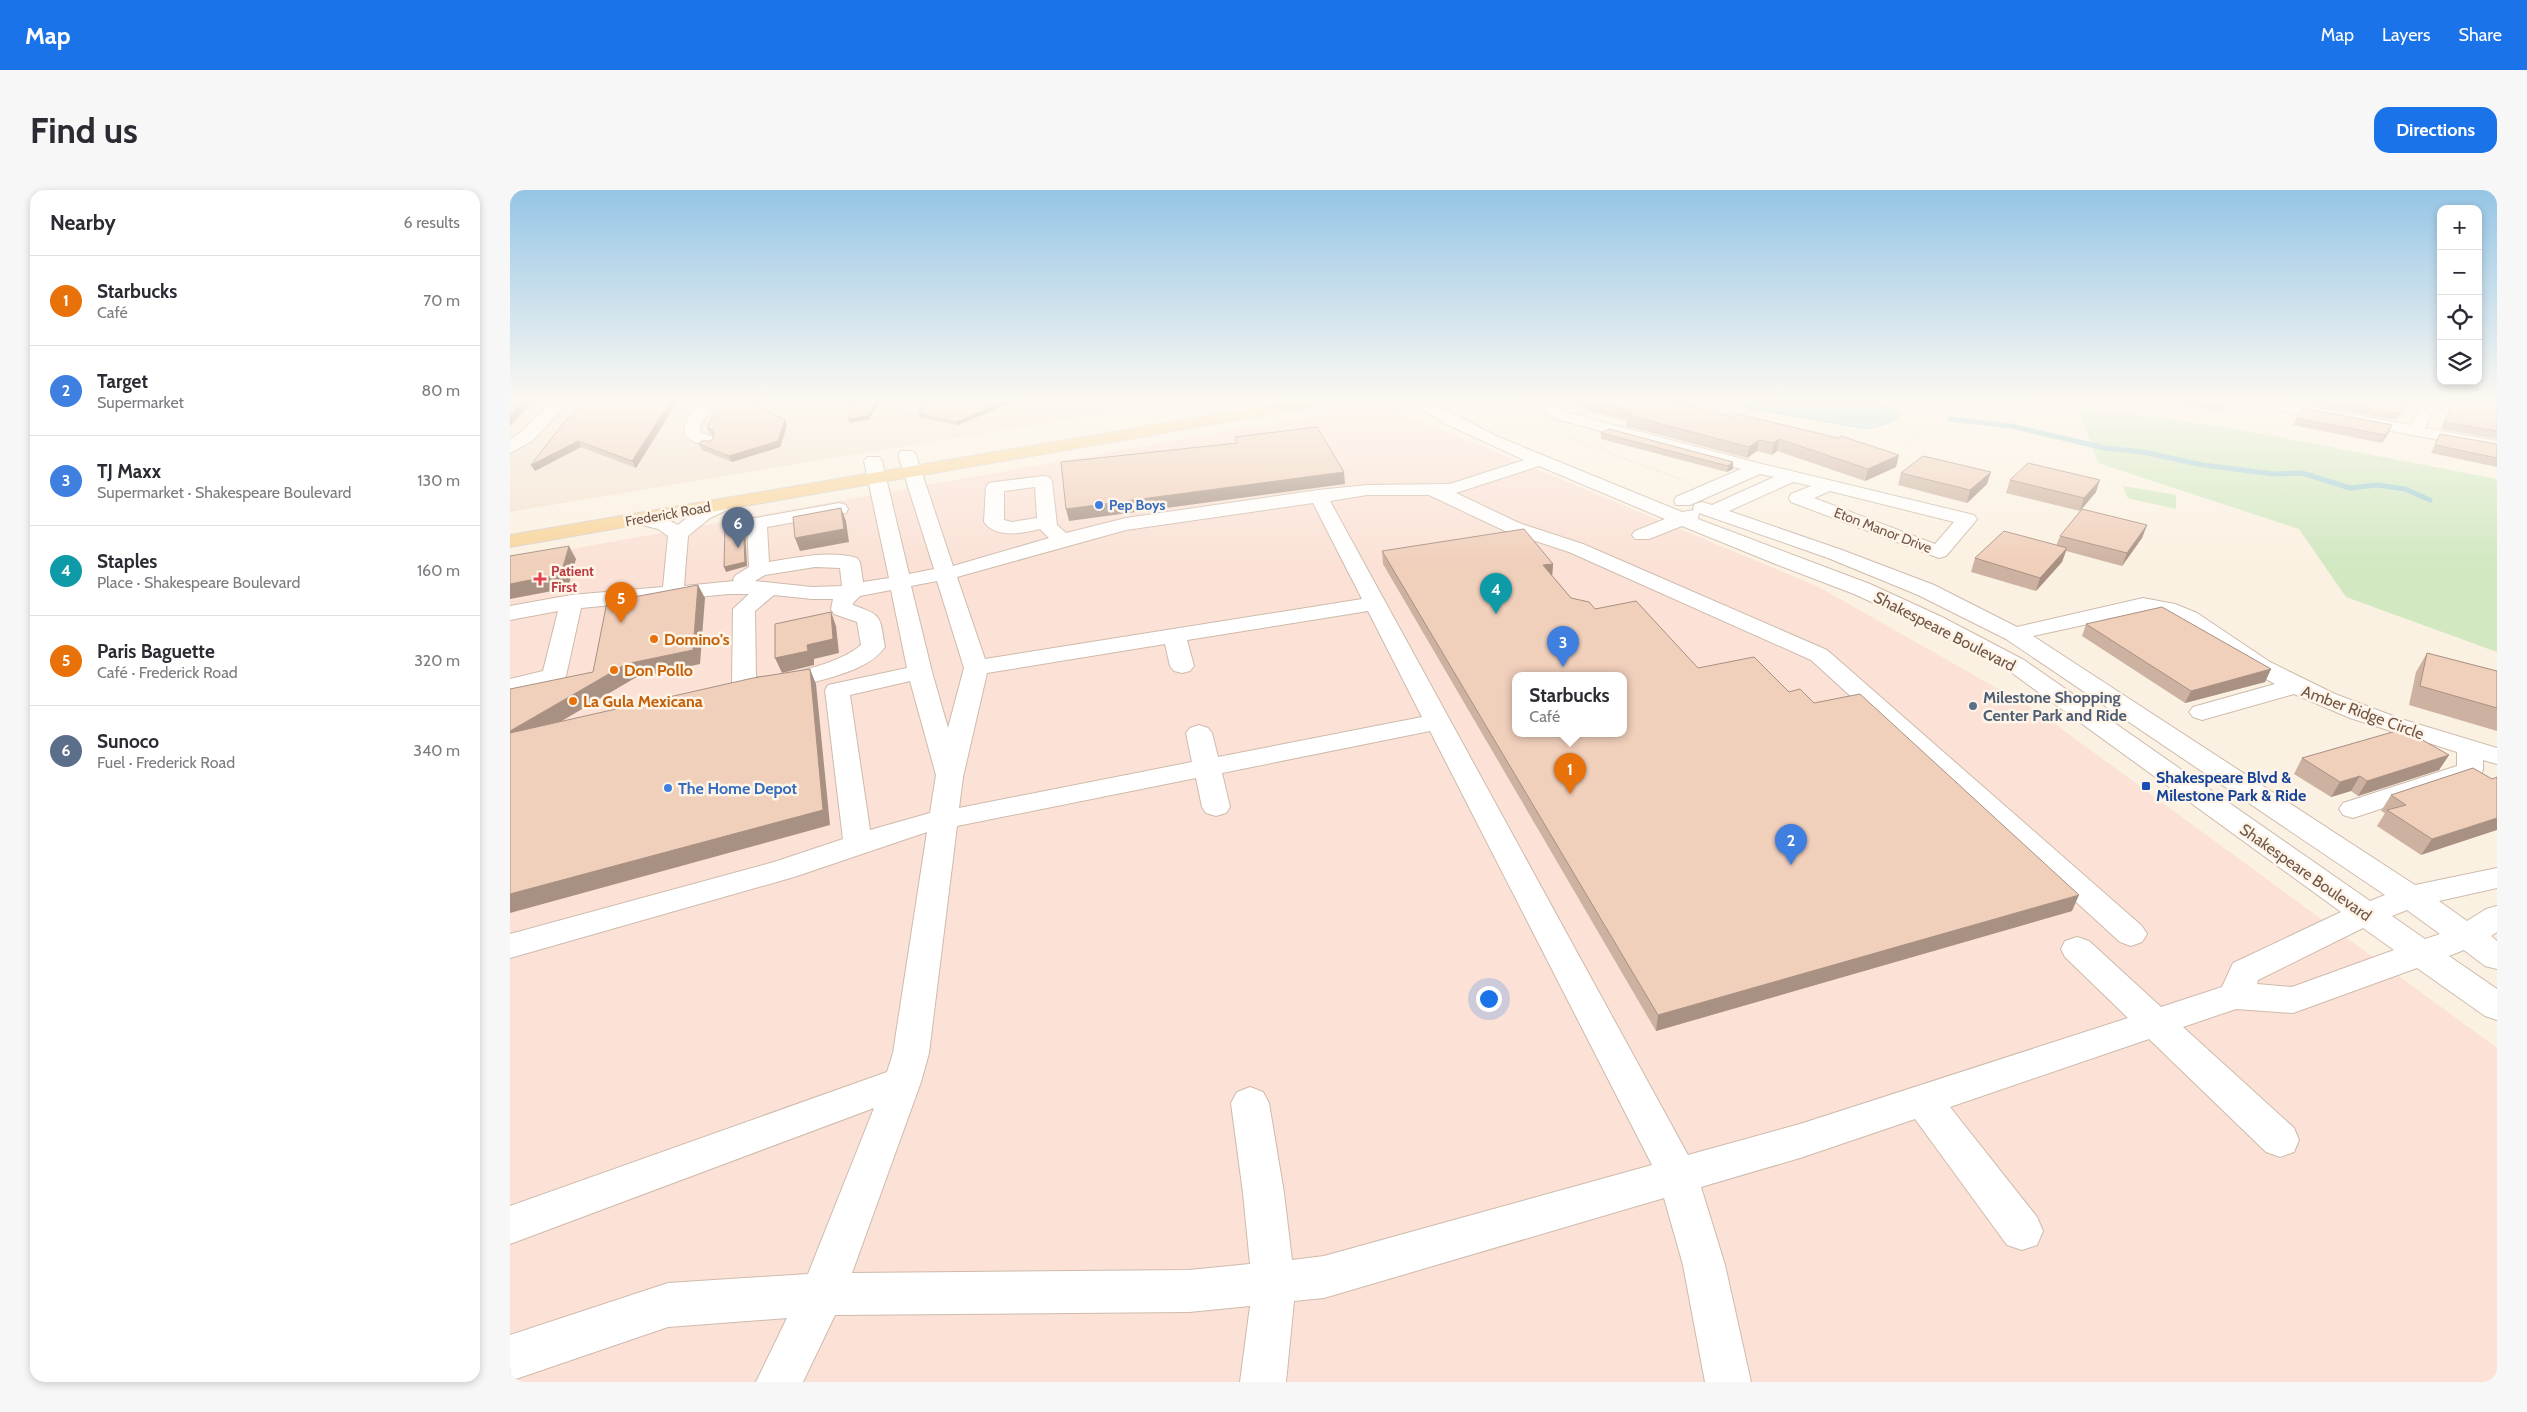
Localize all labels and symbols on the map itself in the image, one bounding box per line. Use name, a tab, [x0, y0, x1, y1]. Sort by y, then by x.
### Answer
place label: Pep Boys	[1109, 496, 1166, 514]
street label: Frederick Road	[624, 498, 712, 530]
marker: Pep Boys	[1093, 499, 1105, 511]
street label: Eton Manor Drive	[1832, 503, 1934, 557]
pin: 6	[722, 507, 754, 548]
place label: Patient First	[551, 562, 594, 596]
marker: Patient First	[533, 572, 547, 586]
pin: 4	[1480, 573, 1512, 614]
pin: 5	[605, 582, 637, 623]
street label: Shakespeare Boulevard	[1871, 587, 2019, 675]
pin: 3	[1547, 626, 1579, 667]
place label: Domino's	[664, 630, 730, 649]
marker: Domino's	[648, 633, 660, 645]
place label: Don Pollo	[624, 661, 693, 680]
marker: Don Pollo	[608, 664, 620, 676]
street label: Amber Ridge Circle	[2299, 681, 2427, 743]
place label: Milestone Shopping Center Park and Ride	[1983, 688, 2127, 725]
place label: La Gula Mexicana	[583, 692, 703, 711]
marker: La Gula Mexicana	[567, 695, 579, 707]
marker: Milestone Shopping Center Park and Ride	[1967, 700, 1979, 712]
pin: 1	[1554, 753, 1586, 794]
place label: Shakespeare Blvd & Milestone Park & Ride	[2156, 768, 2306, 805]
place label: The Home Depot	[678, 779, 798, 798]
marker: Shakespeare Blvd & Milestone Park & Ride	[2140, 780, 2152, 792]
marker: The Home Depot	[662, 782, 674, 794]
street label: Shakespeare Boulevard	[2236, 820, 2375, 925]
pin: 2	[1775, 824, 1807, 865]
your location	[1476, 986, 1502, 1012]

